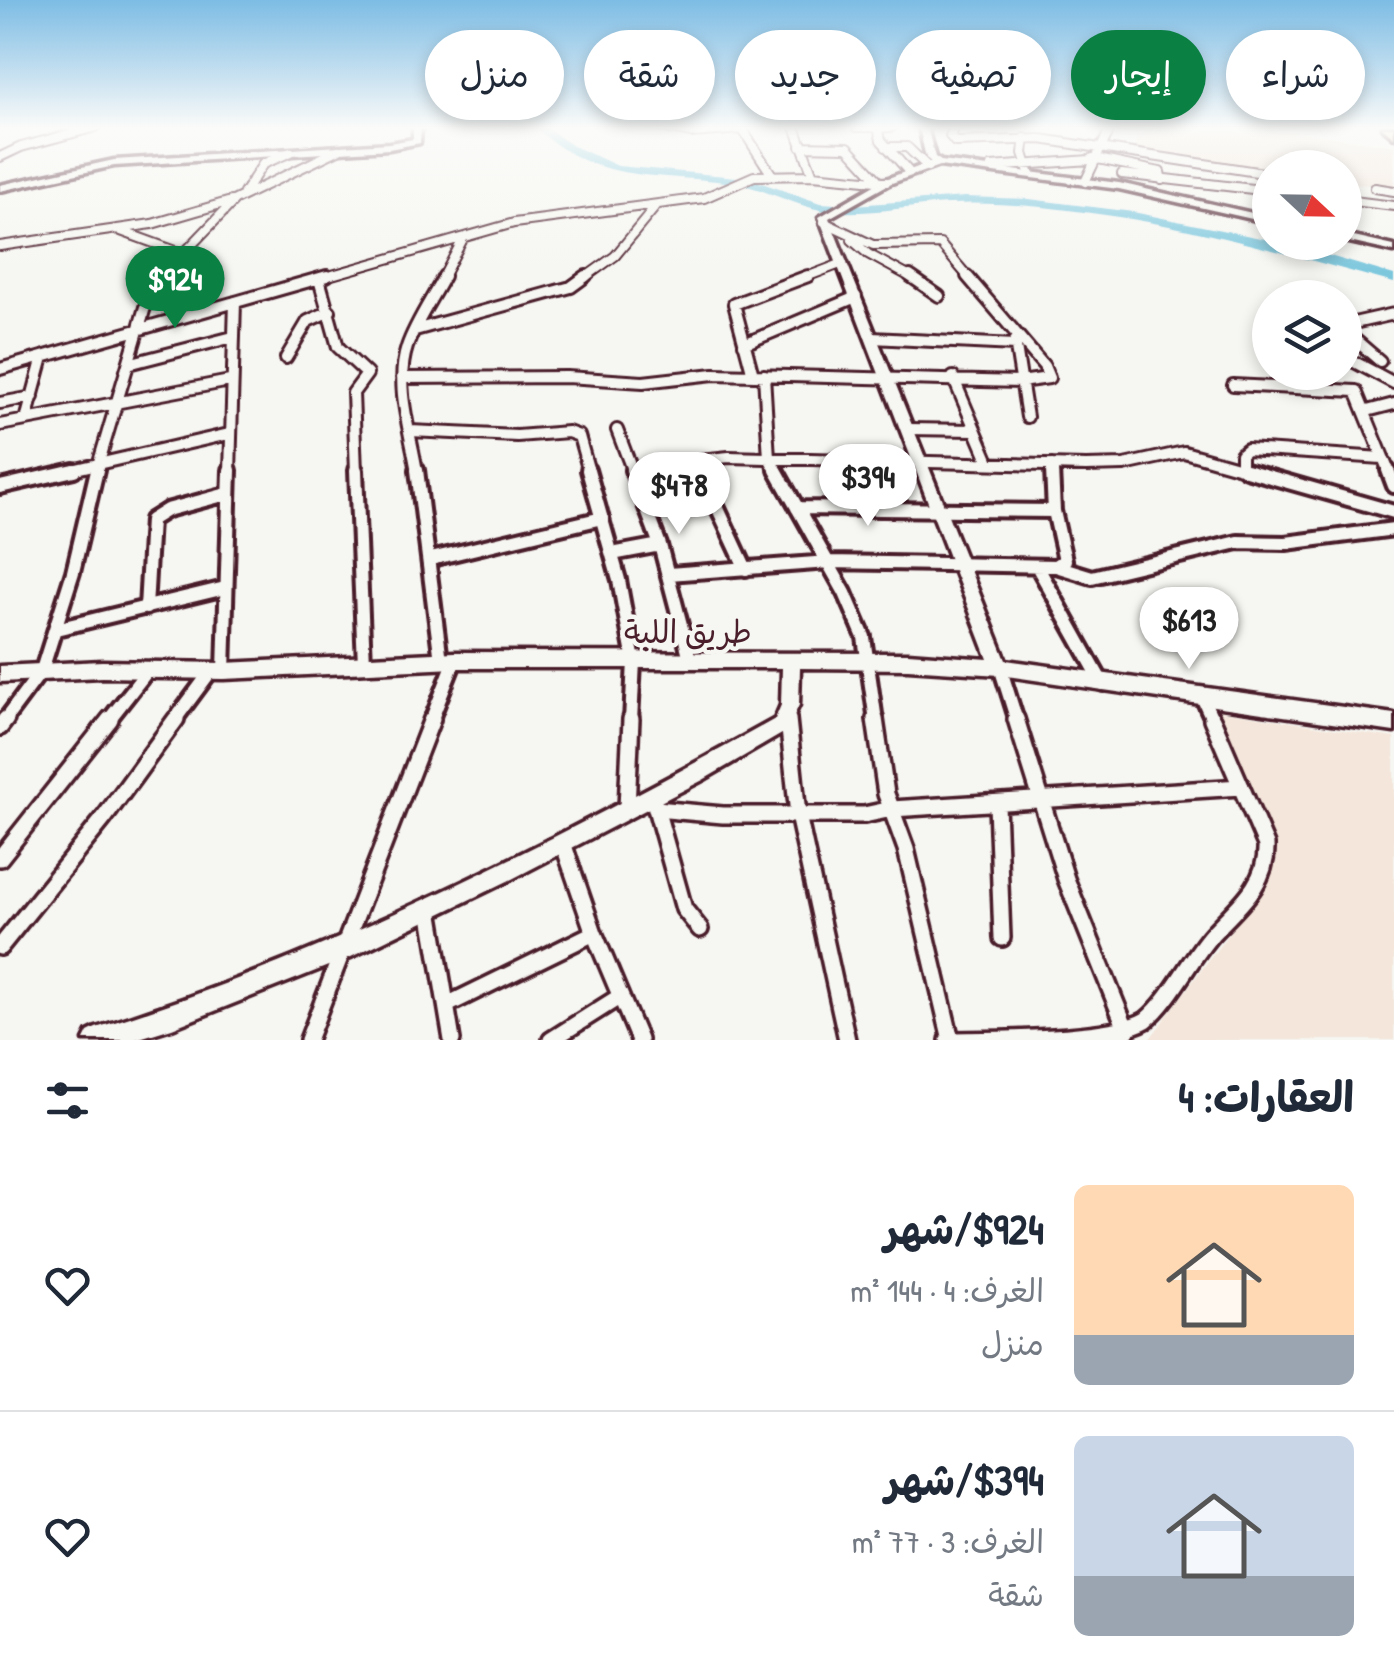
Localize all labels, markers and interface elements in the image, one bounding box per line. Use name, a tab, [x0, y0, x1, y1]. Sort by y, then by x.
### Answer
chip: منزل	[425, 30, 564, 120]
chip: شقة	[584, 30, 715, 120]
chip: جديد	[735, 30, 876, 120]
chip: تصفية	[896, 30, 1051, 120]
chip: إيجار	[1071, 30, 1206, 120]
chip: شراء	[1226, 30, 1365, 120]
north arrow	[1252, 150, 1362, 260]
map controls	[1252, 150, 1362, 390]
pin: $924	[116, 246, 234, 331]
text: $924	[148, 257, 202, 300]
button: layers	[1252, 280, 1362, 390]
pin: $394	[809, 444, 927, 529]
pin: $478	[620, 452, 738, 537]
text: $394	[841, 455, 895, 498]
text: $478	[650, 463, 708, 506]
pin: $613	[1130, 587, 1248, 672]
text: $613	[1162, 598, 1216, 641]
street label: طريق اللبة	[624, 610, 752, 653]
text: العقارات: 4	[1178, 1068, 1354, 1125]
icon: filters	[40, 1073, 95, 1128]
text: $924/شهر	[884, 1200, 1044, 1257]
icon: home	[1154, 1225, 1274, 1345]
icon: heart	[40, 1258, 95, 1313]
text: الغرف: 4 · 144 m²	[850, 1269, 1044, 1312]
text: منزل	[981, 1322, 1044, 1365]
text: $394/شهر	[885, 1451, 1044, 1508]
icon: home	[1154, 1476, 1274, 1596]
icon: heart	[40, 1509, 95, 1564]
text: الغرف: 3 · 77 m²	[852, 1520, 1044, 1563]
text: شقة	[988, 1573, 1044, 1616]

